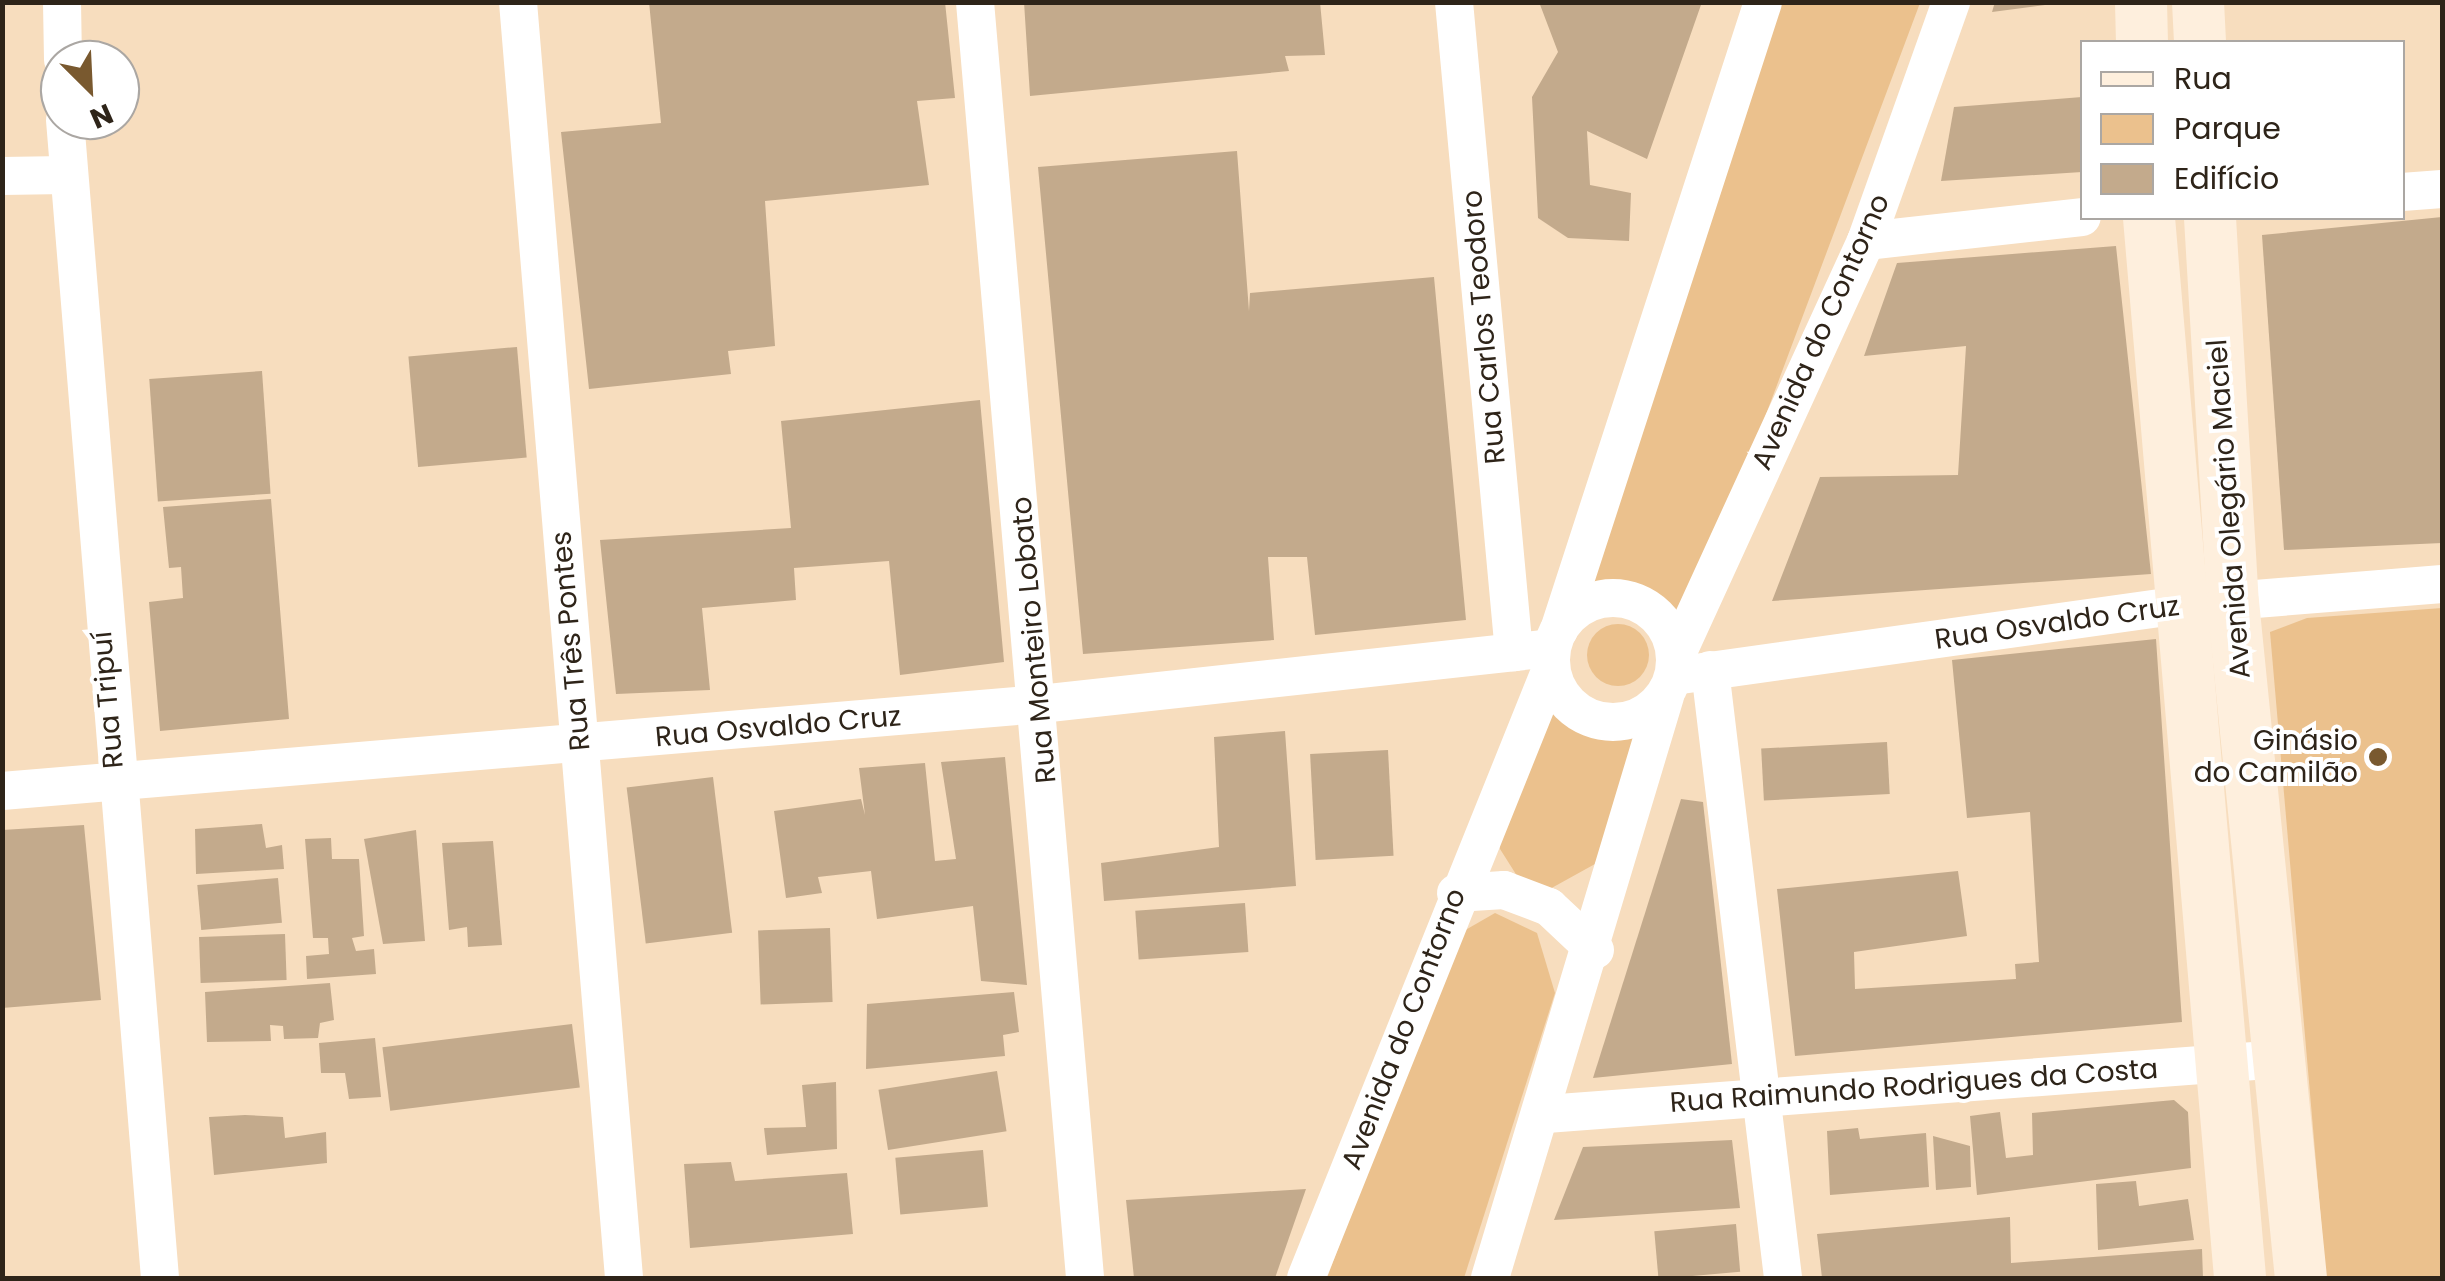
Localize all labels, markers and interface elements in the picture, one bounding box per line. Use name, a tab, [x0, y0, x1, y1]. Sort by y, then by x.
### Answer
north arrow	[40, 40, 140, 140]
legend	[2080, 40, 2405, 220]
text: Rua	[2174, 57, 2232, 100]
text: N	[84, 94, 119, 138]
text: Parque	[2174, 107, 2281, 150]
text: Edifício	[2174, 157, 2279, 200]
street label: Rua Carlos Teodoro	[1455, 189, 1513, 465]
street label: Avenida do Contorno	[1745, 189, 1897, 475]
street label: Avenida Olegário Maciel	[2200, 338, 2258, 680]
street label: Rua Monteiro Lobato	[1005, 495, 1063, 785]
street label: Rua Três Pontes	[545, 530, 597, 752]
street label: Rua Osvaldo Cruz	[1933, 589, 2181, 657]
street label: Rua Tripuí	[85, 630, 131, 770]
street label: Rua Osvaldo Cruz	[654, 700, 902, 754]
place label: Ginásio do Camilão	[2194, 724, 2358, 790]
marker: Ginásio do Camilão	[2367, 746, 2389, 768]
street label: Avenida do Contorno	[1335, 884, 1473, 1174]
street label: Rua Raimundo Rodrigues da Costa	[1669, 1052, 2159, 1120]

